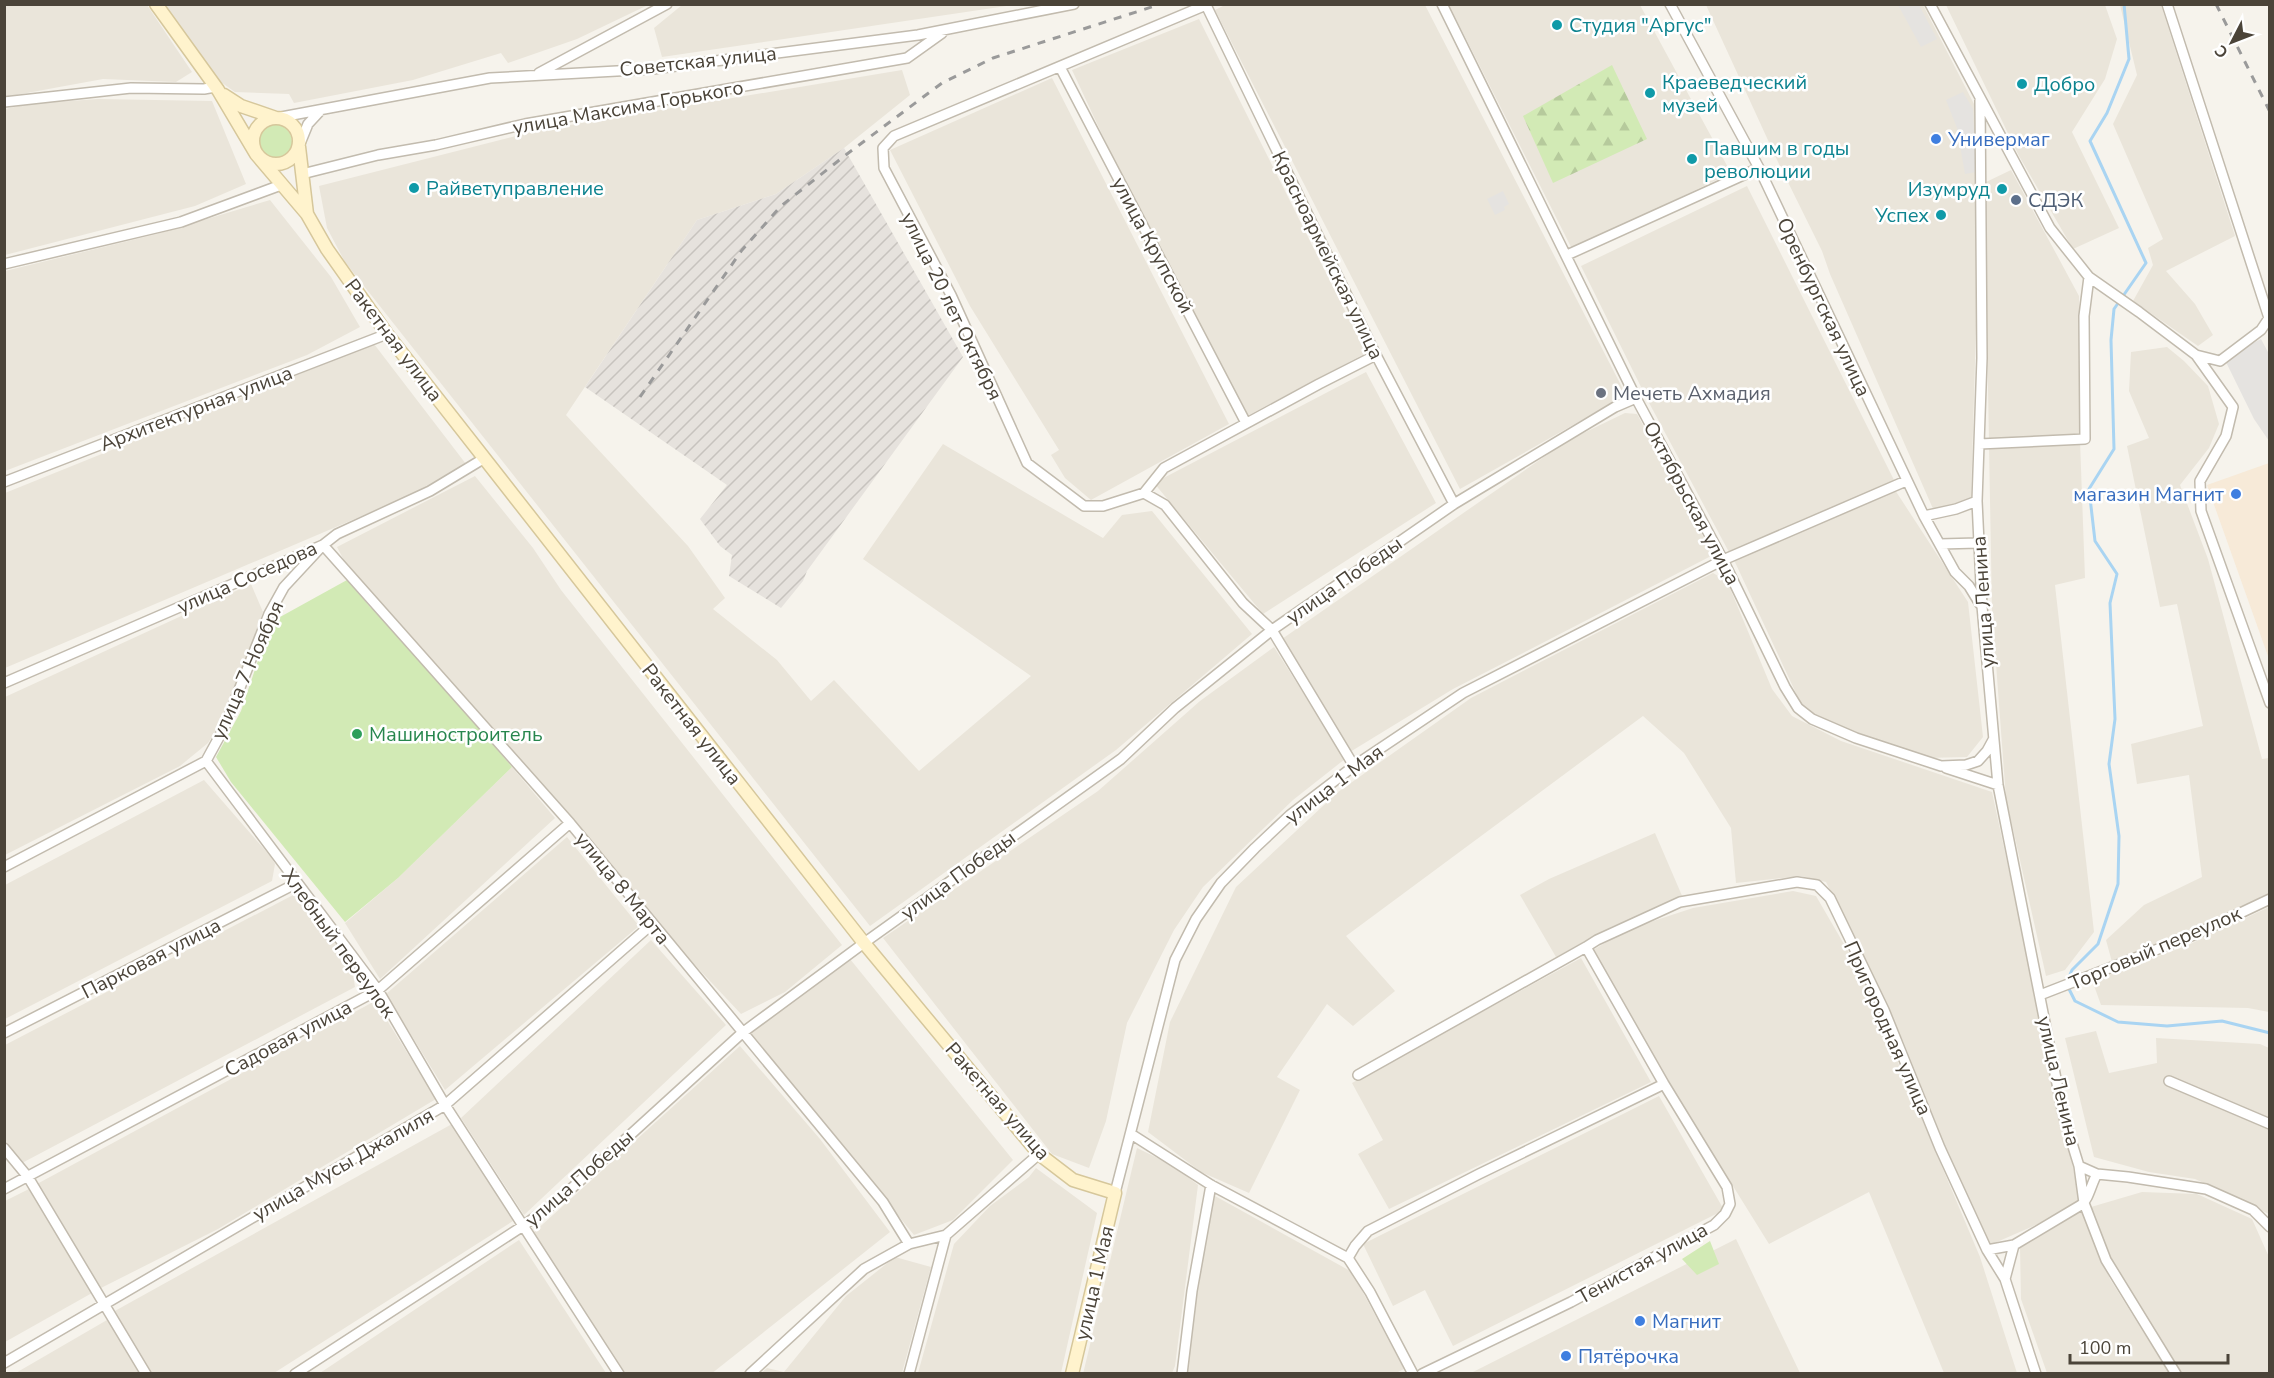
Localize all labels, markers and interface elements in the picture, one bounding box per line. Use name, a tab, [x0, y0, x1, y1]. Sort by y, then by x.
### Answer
place label: Студия "Аргус"	[1569, 12, 1712, 39]
north arrow	[2202, 12, 2262, 72]
marker: Студия "Аргус"	[1550, 18, 1564, 32]
street label: Советская улица	[618, 40, 778, 83]
text: С	[2210, 40, 2233, 63]
place label: Краеведческий музей	[1662, 69, 1807, 119]
place label: Добро	[2034, 71, 2095, 98]
street label: улица Максима Горького	[511, 74, 746, 141]
marker: Добро	[2015, 77, 2029, 91]
marker: Краеведческий музей	[1643, 86, 1657, 100]
place label: Универмаг	[1947, 126, 2050, 153]
marker: Универмаг	[1929, 132, 1943, 146]
place label: Павшим в годы революции	[1704, 135, 1849, 185]
street label: Красноармейская улица	[1265, 146, 1390, 364]
marker: Павшим в годы революции	[1685, 152, 1699, 166]
street label: улица Крупской	[1105, 172, 1200, 318]
place label: Райветуправление	[426, 175, 604, 202]
place label: Изумруд	[1908, 176, 1990, 203]
marker: Райветуправление	[407, 181, 421, 195]
marker: Изумруд	[1995, 182, 2009, 196]
place label: СДЭК	[2028, 187, 2083, 214]
marker: СДЭК	[2009, 193, 2023, 207]
place label: Успех	[1874, 202, 1929, 229]
street label: улица 20 лет Октября	[894, 208, 1009, 405]
marker: Успех	[1934, 208, 1948, 222]
street label: Оренбургская улица	[1770, 213, 1877, 401]
street label: Ракетная улица	[338, 273, 449, 407]
street label: Архитектурная улица	[96, 359, 296, 458]
place label: Мечеть Ахмадия	[1613, 380, 1771, 407]
marker: Мечеть Ахмадия	[1594, 386, 1608, 400]
street label: Октябрьская улица	[1637, 417, 1746, 590]
place label: магазин Магнит	[2073, 481, 2224, 508]
marker: магазин Магнит	[2229, 487, 2243, 501]
street label: улица Победы	[1281, 530, 1408, 630]
street label: улица Соседова	[173, 534, 322, 620]
street label: улица Ленина	[1965, 535, 2002, 669]
street label: улица 7 Ноября	[205, 596, 290, 744]
street label: Ракетная улица	[636, 658, 748, 791]
place label: Машиностроитель	[369, 721, 543, 748]
marker: Машиностроитель	[350, 727, 364, 741]
street label: улица 1 Мая	[1280, 738, 1389, 830]
street label: улица Победы	[895, 825, 1021, 926]
street label: улица 8 Марта	[569, 826, 676, 950]
street label: Хлебный переулок	[275, 863, 402, 1024]
street label: Торговый переулок	[2065, 900, 2246, 997]
street label: Парковая улица	[77, 912, 226, 1005]
street label: Пригородная улица	[1837, 937, 1938, 1120]
street label: Садовая улица	[220, 994, 357, 1083]
street label: улица Ленина	[2030, 1014, 2087, 1149]
street label: Ракетная улица	[939, 1037, 1056, 1166]
street label: улица Мусы Джалиля	[248, 1101, 439, 1227]
street label: улица Победы	[519, 1124, 639, 1233]
street label: Тенистая улица	[1572, 1216, 1712, 1311]
street label: улица 1 Мая	[1068, 1223, 1121, 1343]
place label: Магнит	[1652, 1308, 1721, 1335]
marker: Магнит	[1633, 1314, 1647, 1328]
scale bar	[2070, 1327, 2228, 1365]
text: 100 m	[2079, 1336, 2131, 1360]
place label: Пятёрочка	[1578, 1343, 1679, 1370]
marker: Пятёрочка	[1559, 1349, 1573, 1363]

